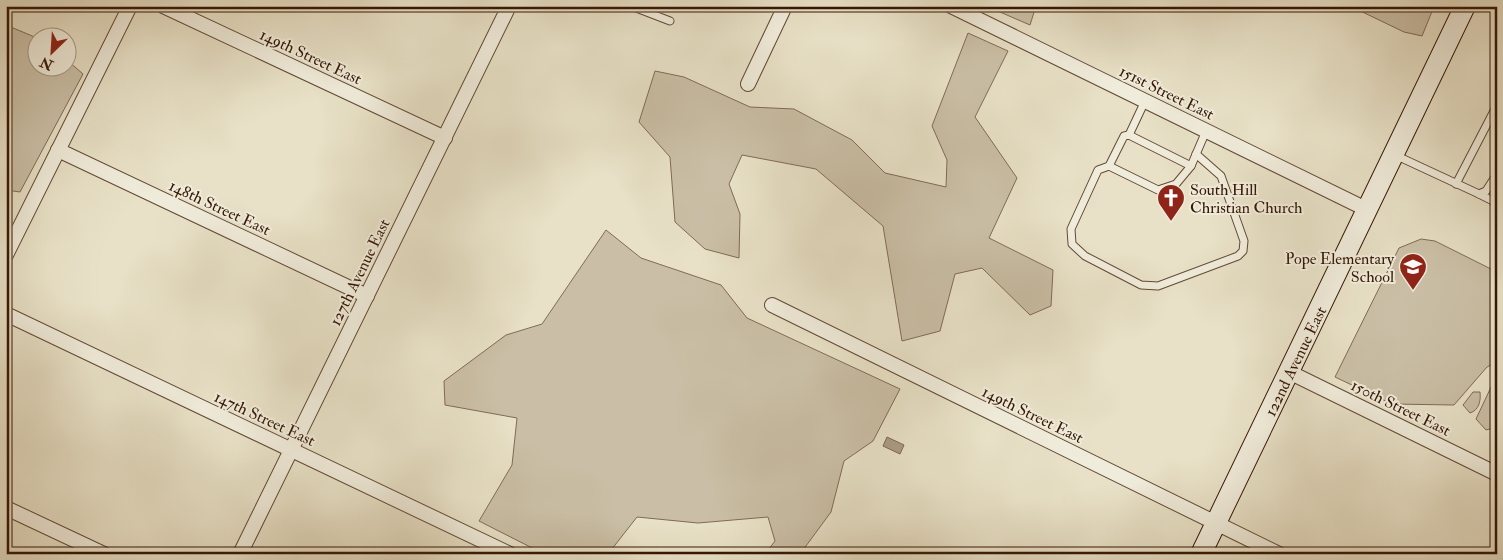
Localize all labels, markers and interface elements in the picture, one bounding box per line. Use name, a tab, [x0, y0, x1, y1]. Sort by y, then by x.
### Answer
street label: 149th Street East	[256, 25, 365, 89]
north arrow	[28, 28, 78, 78]
text: N	[37, 53, 57, 74]
street label: 151st Street East	[1116, 61, 1217, 124]
street label: 148th Street East	[166, 176, 273, 240]
place label: South Hill Christian Church	[1190, 180, 1303, 218]
church icon: South Hill Christian Church	[1156, 183, 1186, 222]
street label: 127th Avenue East	[325, 216, 394, 329]
place label: Pope Elementary School	[1285, 249, 1395, 287]
school or university icon: Pope Elementary School	[1398, 252, 1428, 291]
street label: 122nd Avenue East	[1261, 303, 1331, 420]
street label: 150th Street East	[1347, 375, 1454, 441]
street label: 149th Street East	[979, 382, 1086, 448]
street label: 147th Street East	[211, 387, 318, 451]

